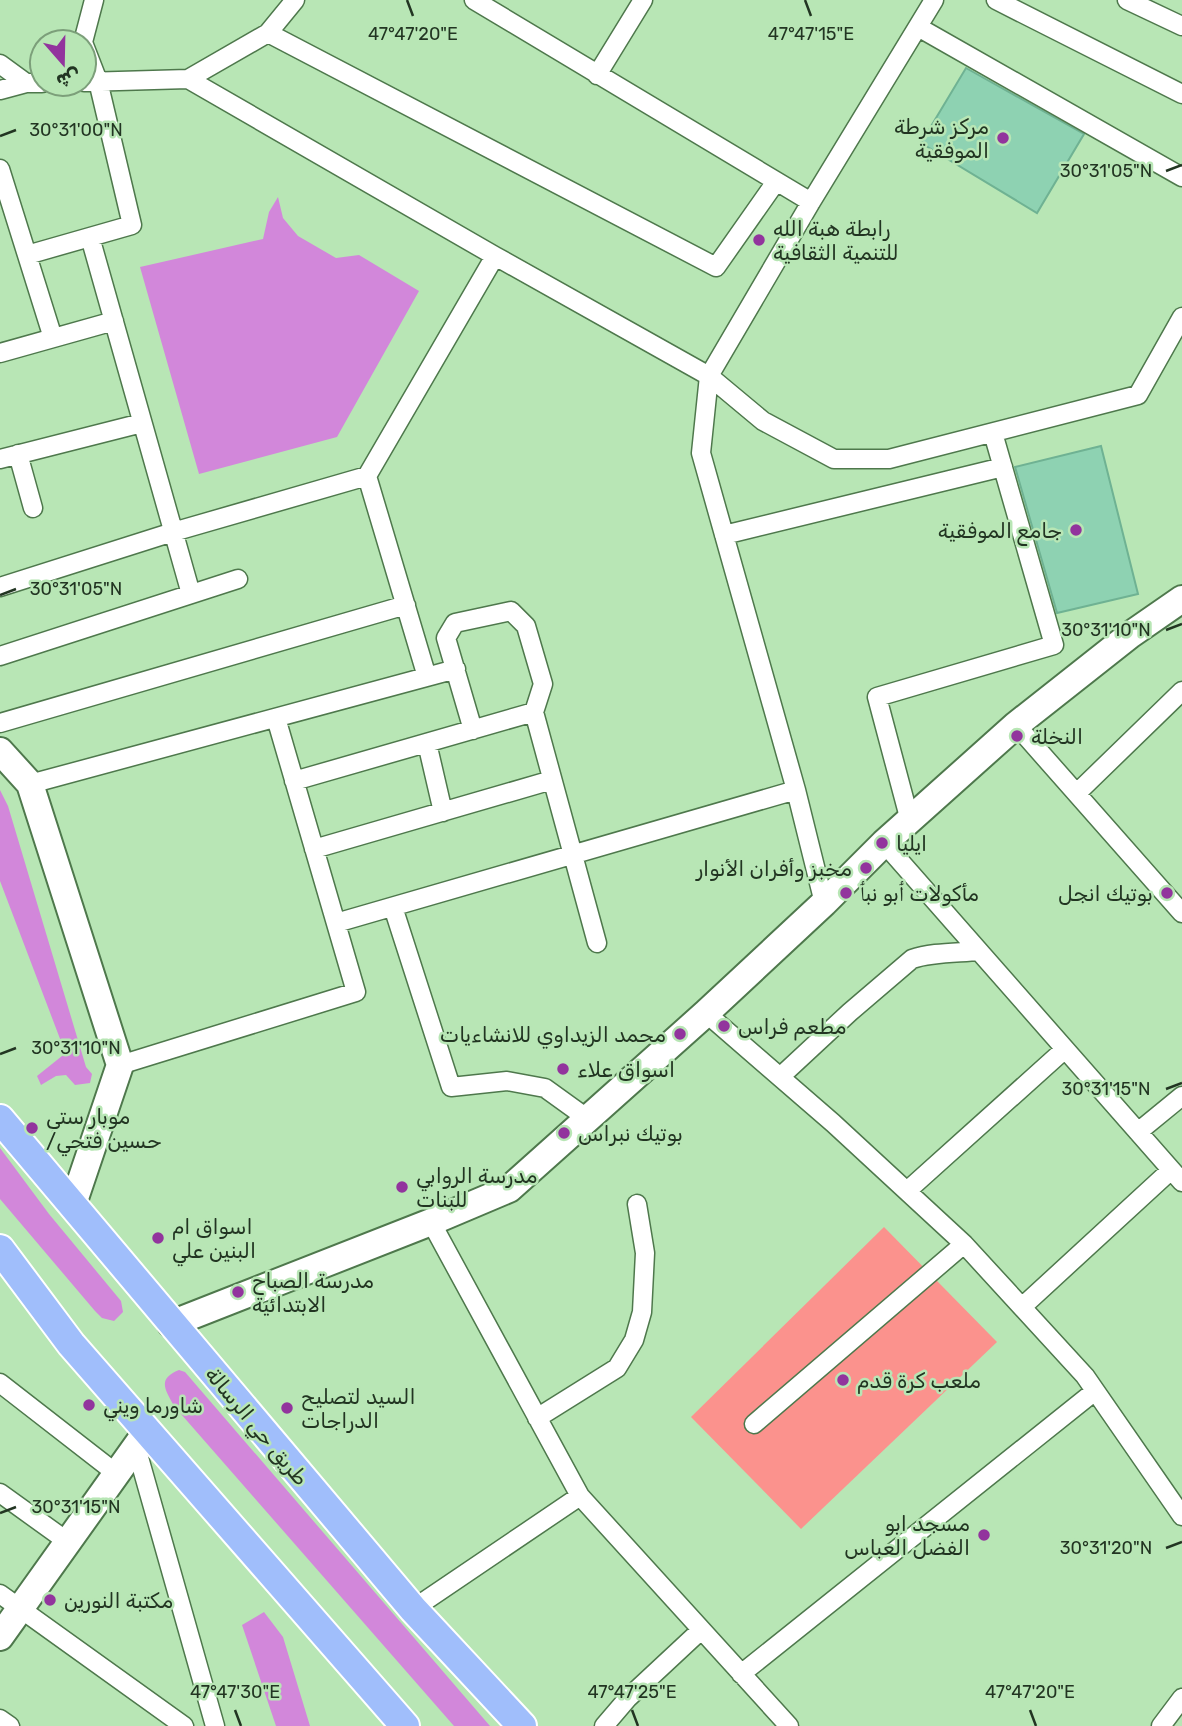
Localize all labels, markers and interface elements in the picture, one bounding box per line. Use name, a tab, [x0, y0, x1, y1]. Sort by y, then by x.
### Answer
text: 47°47'20"E	[368, 23, 458, 45]
text: 47°47'15"E	[768, 23, 854, 45]
north arrow	[28, 28, 98, 98]
text: ش	[53, 64, 84, 93]
place label: مركز شرطة الموفقية	[894, 114, 989, 163]
text: 30°31'00"N	[29, 119, 123, 141]
marker: مركز شرطة الموفقية	[995, 130, 1011, 146]
text: 30°31'05"N	[1060, 160, 1152, 182]
place label: رابطة هبة الله للتنمية الثقافية	[773, 216, 899, 265]
marker: رابطة هبة الله للتنمية الثقافية	[751, 232, 767, 248]
place label: جامع الموفقية	[938, 518, 1062, 546]
marker: جامع الموفقية	[1068, 522, 1084, 538]
text: 30°31'05"N	[30, 578, 122, 600]
text: 30°31'10"N	[1061, 619, 1151, 641]
place label: النخلة	[1031, 724, 1083, 749]
marker: النخلة	[1009, 728, 1025, 744]
place label: ايليا	[896, 831, 927, 856]
marker: ايليا	[874, 835, 890, 851]
place label: مخبز وأفران الأنوار	[694, 856, 852, 882]
marker: مخبز وأفران الأنوار	[858, 860, 874, 876]
place label: مأكولات ٲبو نبٲ	[859, 881, 979, 906]
place label: بوتيك انجل	[1058, 881, 1153, 906]
marker: مأكولات ٲبو نبٲ	[838, 885, 854, 901]
marker: بوتيك انجل	[1159, 885, 1175, 901]
place label: مطعم فراس	[738, 1014, 847, 1041]
marker: مطعم فراس	[716, 1018, 732, 1034]
place label: محمد الزيداوي للانشاءيات	[440, 1022, 666, 1049]
marker: محمد الزيداوي للانشاءيات	[672, 1026, 688, 1042]
text: 30°31'10"N	[31, 1037, 121, 1059]
place label: اسواق علاء	[577, 1057, 675, 1082]
marker: اسواق علاء	[555, 1061, 571, 1077]
text: 30°31'15"N	[1062, 1078, 1151, 1100]
place label: موبار ستي /حسين فتحي	[46, 1104, 162, 1157]
marker: موبار ستي /حسين فتحي	[24, 1120, 40, 1136]
place label: بوتيك نبراس	[578, 1121, 683, 1146]
marker: بوتيك نبراس	[556, 1125, 572, 1141]
place label: مدرسة الروابي للبنات	[416, 1163, 538, 1212]
marker: مدرسة الروابي للبنات	[394, 1179, 410, 1195]
place label: اسواق ام البنين علي	[172, 1214, 256, 1267]
marker: اسواق ام البنين علي	[150, 1230, 166, 1246]
place label: مدرسة الصباح الابتدائية	[252, 1268, 374, 1317]
marker: مدرسة الصباح الابتدائية	[230, 1284, 246, 1300]
street label: طريق حي الرسالة	[197, 1362, 314, 1493]
place label: ملعب كرة قدم	[857, 1368, 981, 1394]
marker: ملعب كرة قدم	[835, 1372, 851, 1388]
place label: السيد لتصليح الدراجات	[301, 1384, 416, 1433]
place label: شاورما ويني	[103, 1393, 203, 1422]
marker: شاورما ويني	[81, 1397, 97, 1413]
marker: السيد لتصليح الدراجات	[279, 1400, 295, 1416]
text: 30°31'15"N	[32, 1496, 121, 1518]
place label: مسجد ابو الفضل العباس	[844, 1511, 970, 1560]
marker: مسجد ابو الفضل العباس	[976, 1527, 992, 1543]
text: 30°31'20"N	[1060, 1537, 1152, 1559]
place label: مكتبة النورين	[64, 1588, 173, 1613]
marker: مكتبة النورين	[42, 1592, 58, 1608]
text: 47°47'30"E	[190, 1681, 280, 1703]
text: 47°47'25"E	[587, 1681, 677, 1703]
text: 47°47'20"E	[985, 1681, 1075, 1703]

